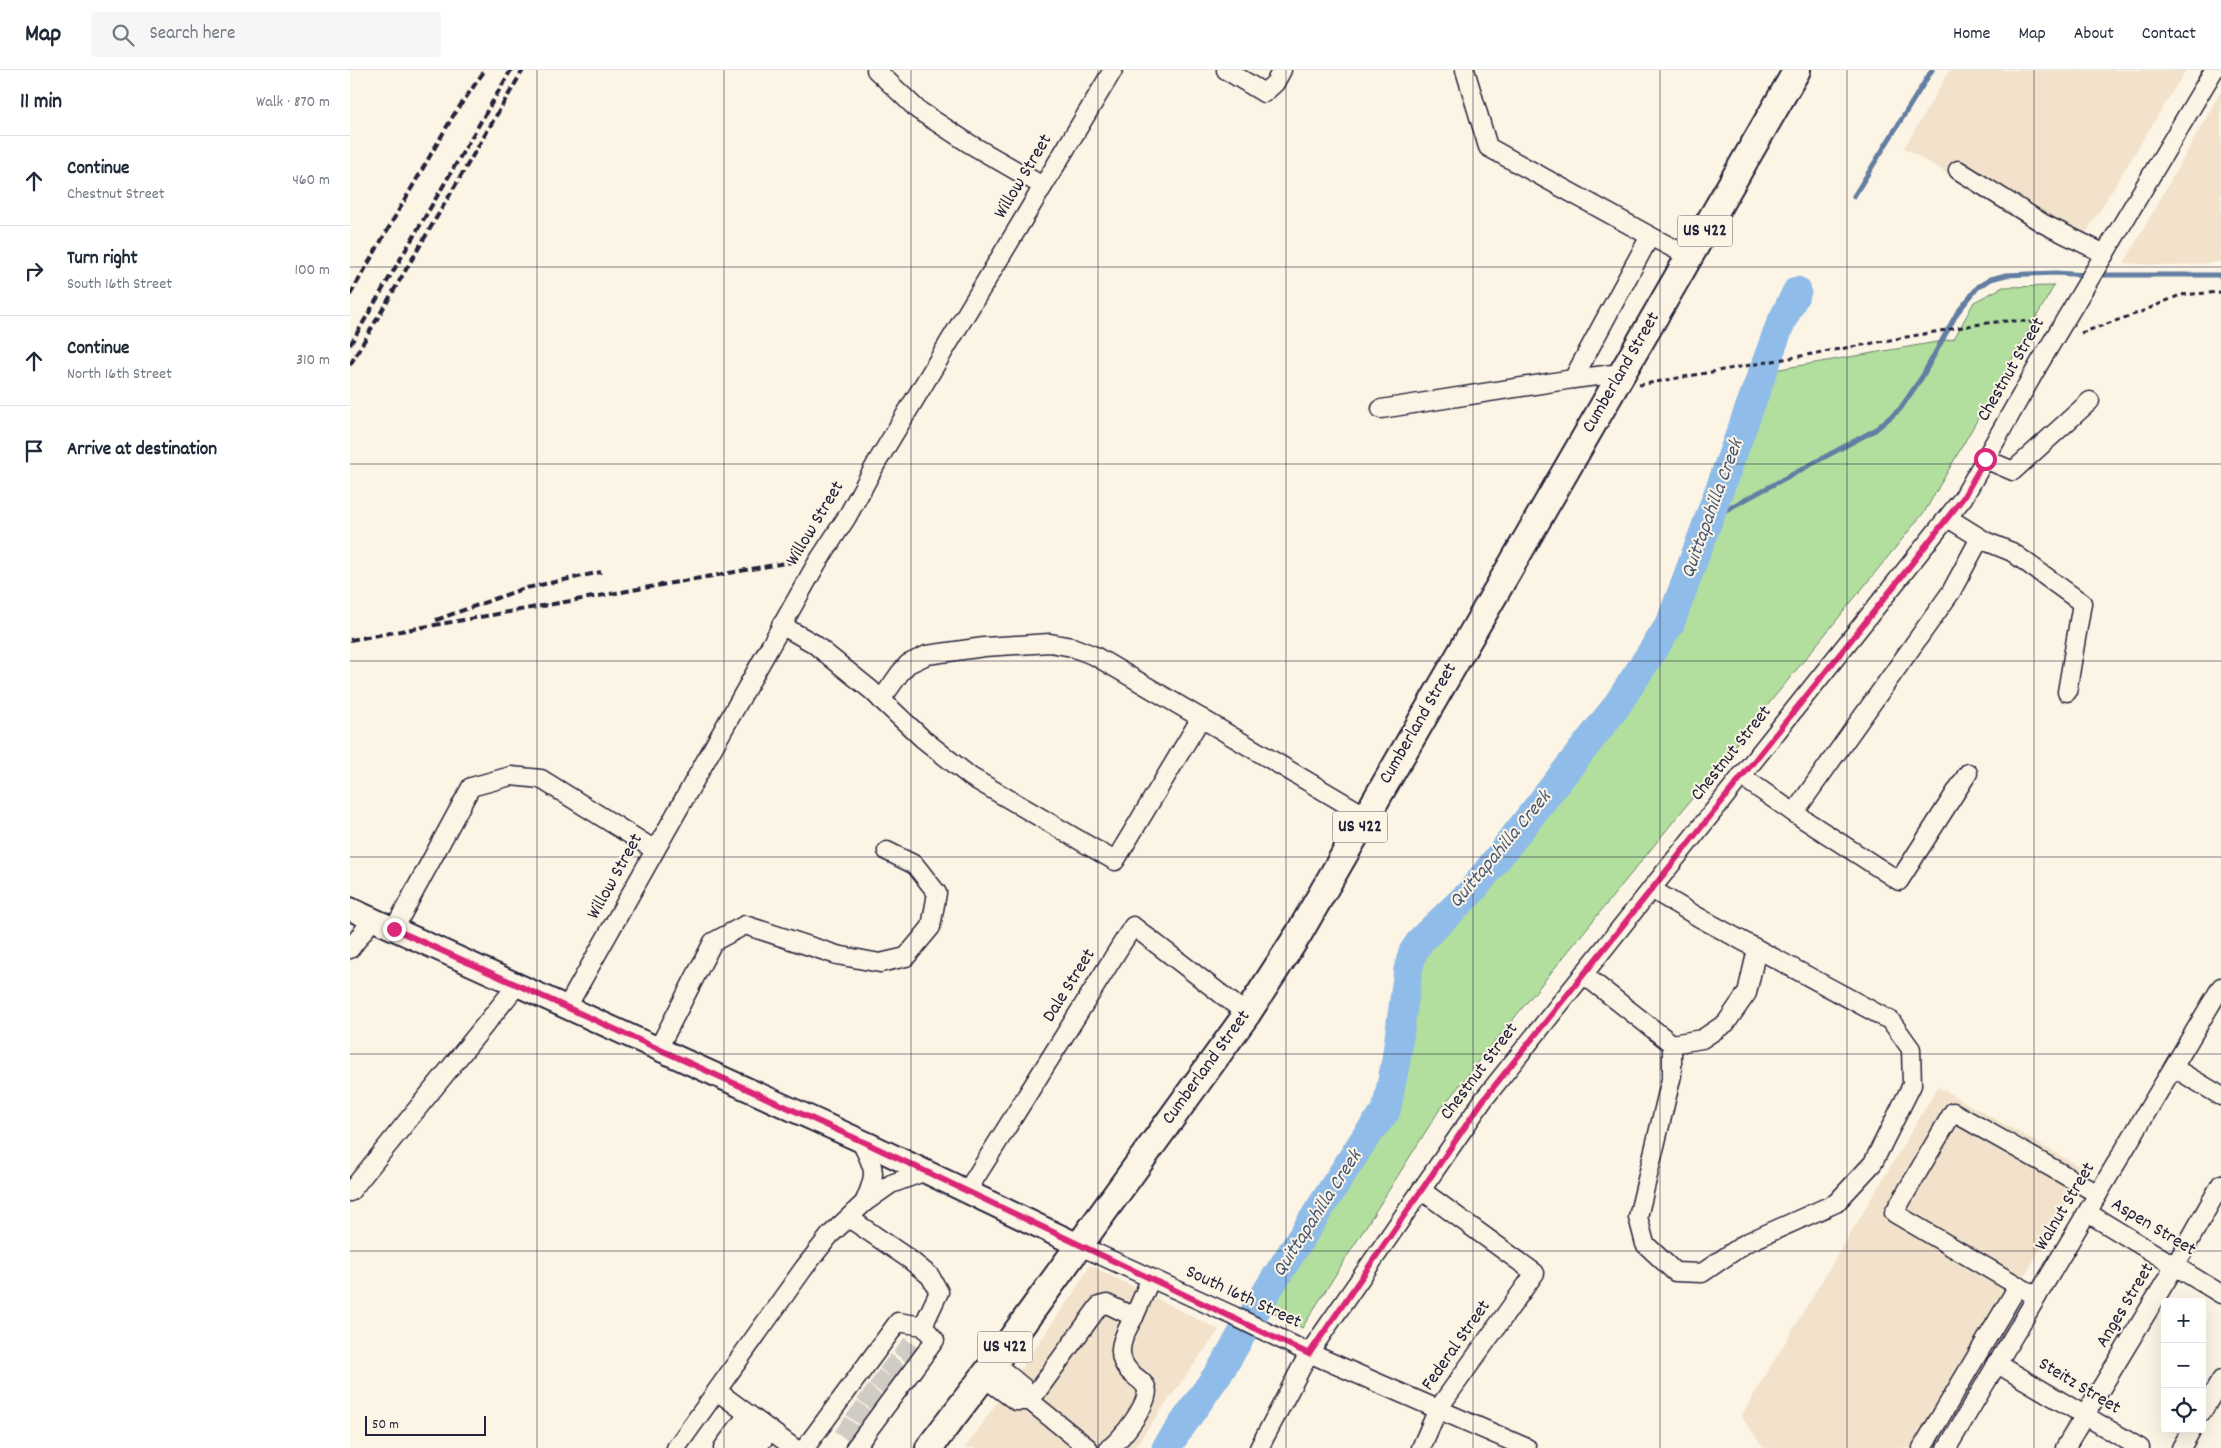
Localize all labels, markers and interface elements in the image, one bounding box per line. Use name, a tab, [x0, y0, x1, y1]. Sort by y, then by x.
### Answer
search box	[91, 12, 441, 57]
text: Map	[25, 18, 61, 52]
icon: search	[109, 21, 137, 49]
text: Search here	[149, 21, 235, 48]
text: Home	[1953, 22, 1990, 47]
text: Map	[2018, 22, 2046, 47]
text: About	[2074, 22, 2114, 47]
text: Contact	[2142, 22, 2196, 47]
text: 11 min	[20, 88, 62, 118]
text: Walk · 870 m	[256, 91, 330, 114]
street label: Willow Street	[988, 129, 1060, 225]
text: Continue	[67, 156, 129, 183]
icon: ahead	[20, 167, 48, 195]
text: 460 m	[292, 169, 330, 192]
text: Chestnut Street	[67, 183, 165, 206]
road number: US 422	[1678, 216, 1732, 247]
text: Turn right	[67, 246, 138, 273]
icon: right	[20, 257, 48, 285]
text: 100 m	[294, 259, 330, 282]
text: South 16th Street	[67, 273, 172, 296]
street label: Cumberland Street	[1576, 307, 1668, 439]
street label: Chestnut Street	[1971, 313, 2053, 427]
text: Continue	[67, 336, 129, 363]
icon: ahead	[20, 347, 48, 375]
text: 310 m	[296, 349, 330, 372]
text: North 16th Street	[67, 363, 172, 386]
water label: Quittapahilla Creek	[1675, 434, 1752, 582]
icon: arrive	[20, 437, 48, 465]
text: Arrive at destination	[67, 437, 217, 464]
route start	[1974, 448, 1997, 471]
street label: Willow Street	[780, 476, 852, 572]
street label: Cumberland Street	[1373, 658, 1465, 790]
street label: Chestnut Street	[1685, 700, 1779, 808]
water label: Quittapahilla Creek	[1443, 784, 1560, 915]
road number: US 422	[1332, 812, 1388, 842]
street label: Willow Street	[581, 829, 651, 925]
route end	[383, 918, 406, 941]
street label: Dale Street	[1037, 944, 1103, 1028]
street label: Cumberland Street	[1156, 1005, 1258, 1131]
street label: Chestnut Street	[1434, 1018, 1526, 1126]
water label: Quittapahilla Creek	[1266, 1144, 1370, 1283]
street label: Walnut Street	[2029, 1158, 2103, 1256]
street label: Aspen Street	[2105, 1192, 2201, 1264]
street label: South 16th Street	[1181, 1259, 1305, 1337]
street label: Anges Street	[2090, 1259, 2162, 1353]
street label: Federal Street	[1416, 1295, 1498, 1397]
map controls	[2161, 1298, 2206, 1433]
button: +	[2161, 1298, 2206, 1343]
road number: US 422	[978, 1332, 1032, 1362]
button: −	[2161, 1343, 2206, 1388]
street label: Steitz Street	[2033, 1352, 2125, 1422]
button: locate	[2161, 1388, 2206, 1433]
scale bar	[365, 1413, 486, 1436]
text: 50 m	[372, 1415, 399, 1435]

